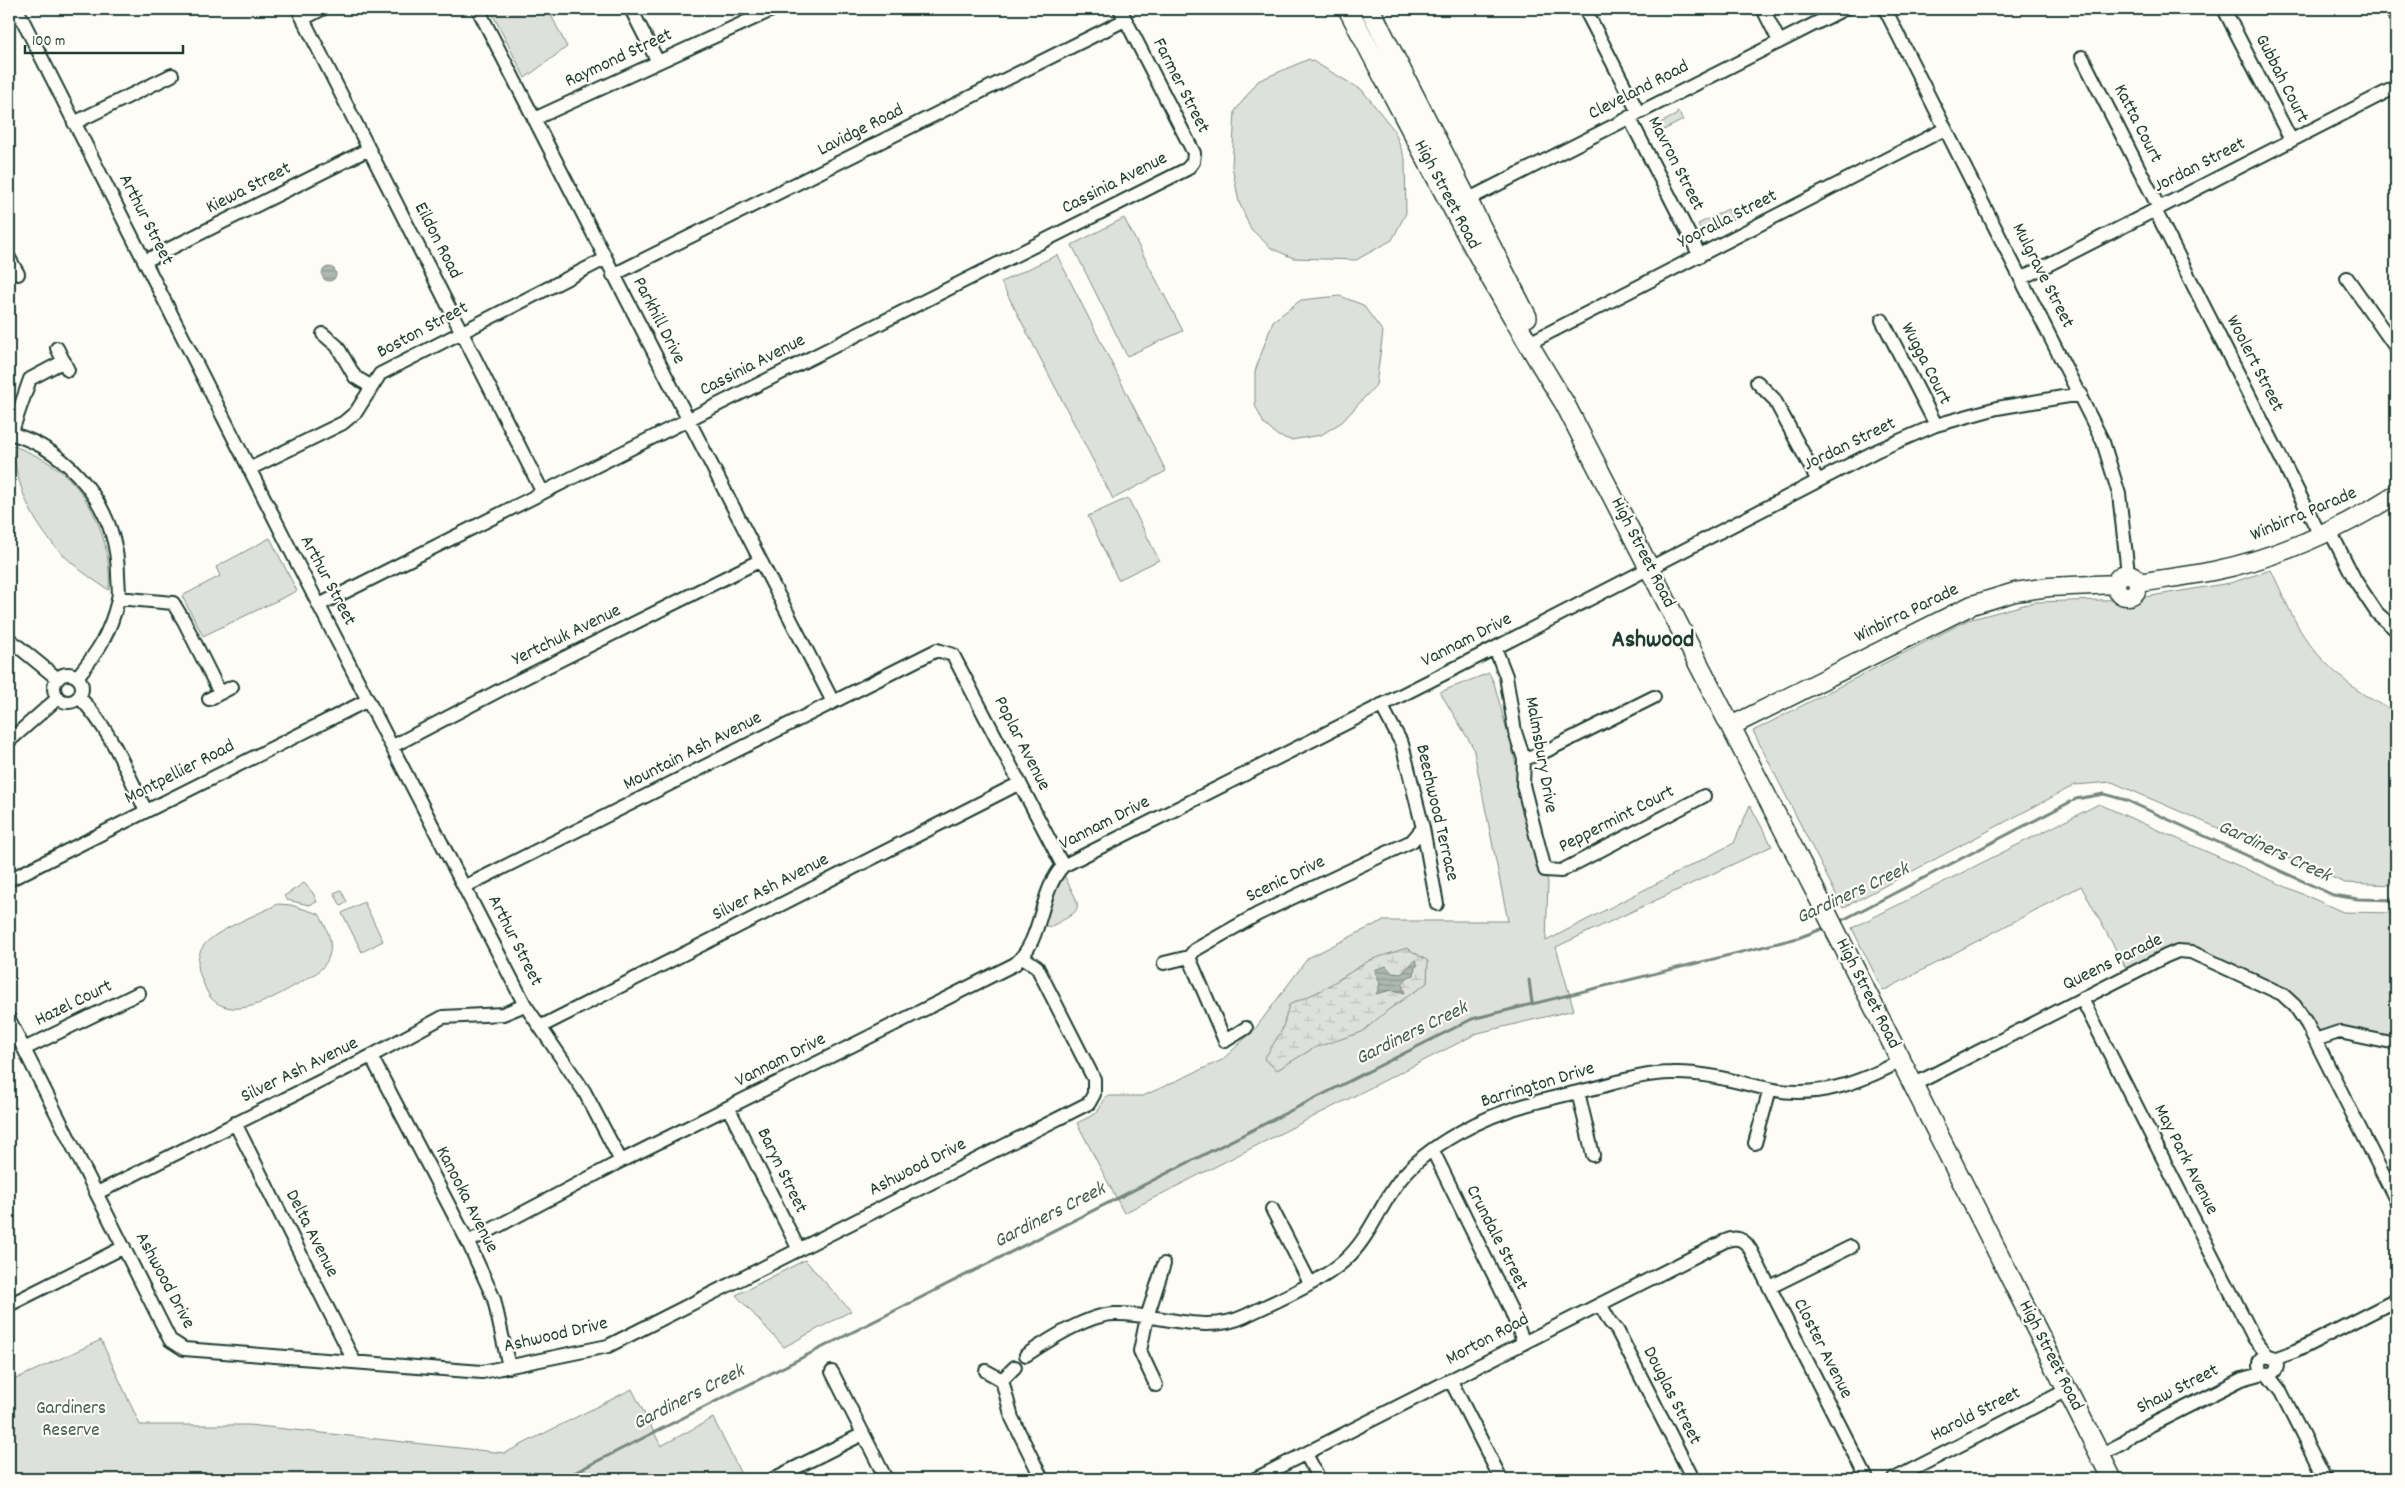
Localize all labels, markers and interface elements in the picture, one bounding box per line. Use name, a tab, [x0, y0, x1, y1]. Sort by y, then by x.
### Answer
scale bar	[25, 22, 182, 54]
street label: Raymond Street	[561, 22, 677, 96]
street label: Gubbah Court	[2247, 30, 2315, 128]
text: 100 m	[32, 31, 65, 53]
street label: Farmer Street	[1144, 34, 1216, 138]
street label: Cleveland Road	[1584, 54, 1694, 128]
street label: Katta Court	[2106, 80, 2168, 168]
street label: Lavidge Road	[813, 98, 909, 164]
street label: Mavron Street	[1640, 112, 1710, 216]
street label: Jordan Street	[2150, 131, 2250, 201]
street label: High Street Road	[1406, 135, 1486, 255]
street label: Cassinia Avenue	[1058, 146, 1172, 222]
street label: Kiewa Street	[202, 156, 296, 222]
street label: Arthur Street	[111, 170, 179, 270]
street label: Yooralla Street	[1674, 183, 1782, 257]
street label: Eildon Road	[406, 198, 468, 284]
street label: Mulgrave Street	[2004, 219, 2080, 333]
street label: Parkhill Drive	[625, 273, 691, 369]
street label: Boston Street	[372, 296, 474, 366]
street label: Woolert Street	[2218, 311, 2290, 417]
street label: Wugga Court	[1893, 318, 1957, 410]
street label: Cassinia Avenue	[696, 328, 810, 404]
street label: Jordan Street	[1799, 411, 1901, 479]
street label: Winbirra Parade	[2247, 480, 2361, 550]
street label: High Street Road	[1603, 493, 1681, 613]
street label: Arthur Street	[292, 531, 362, 631]
street label: Winbirra Parade	[1850, 577, 1964, 651]
street label: Yertchuk Avenue	[508, 598, 626, 674]
street label: Vannam Drive	[1417, 607, 1517, 675]
district label: Ashwood	[1612, 624, 1694, 658]
street label: Poplar Avenue	[986, 692, 1056, 796]
street label: Malmsbury Drive	[1516, 695, 1564, 815]
street label: Mountain Ash Avenue	[619, 705, 767, 799]
street label: Montpellier Road	[120, 734, 240, 812]
street label: Beechwood Terrace	[1407, 742, 1465, 884]
street label: Peppermint Court	[1554, 779, 1680, 861]
street label: Vannam Drive	[1055, 790, 1155, 858]
water label: Gardiners Creek	[2213, 814, 2337, 891]
street label: Silver Ash Avenue	[708, 847, 834, 929]
street label: Scenic Drive	[1242, 849, 1330, 911]
water label: Gardiners Creek	[1792, 855, 1916, 932]
street label: Arthur Street	[480, 891, 548, 991]
street label: Queens Parade	[2059, 927, 2167, 999]
street label: High Street Road	[1828, 934, 1906, 1054]
street label: Hazel Court	[31, 974, 117, 1034]
water label: Gardiners Creek	[1351, 994, 1474, 1073]
street label: Vannam Drive	[731, 1027, 831, 1095]
street label: Silver Ash Avenue	[237, 1031, 363, 1111]
street label: Barrington Drive	[1478, 1056, 1598, 1116]
street label: May Park Avenue	[2146, 1100, 2224, 1220]
street label: Baryn Street	[749, 1124, 813, 1218]
street label: Ashwood Drive	[865, 1132, 971, 1204]
street label: Kanooka Avenue	[428, 1142, 504, 1258]
water label: Gardiners Creek	[990, 1175, 1112, 1256]
street label: Crundale Street	[1458, 1181, 1534, 1295]
street label: Delta Avenue	[277, 1186, 345, 1282]
street label: Ashwood Drive	[127, 1228, 201, 1334]
street label: Closter Avenue	[1785, 1294, 1859, 1404]
street label: High Street Road	[2011, 1296, 2089, 1416]
street label: Morton Road	[1442, 1307, 1534, 1373]
street label: Ashwood Drive	[501, 1311, 611, 1361]
street label: Douglas Street	[1635, 1342, 1707, 1450]
water label: Gardiners Creek	[629, 1357, 751, 1438]
street label: Shaw Street	[2132, 1358, 2224, 1422]
street label: Harold Street	[1926, 1381, 2026, 1449]
park label: Gardiners Reserve	[36, 1396, 106, 1445]

